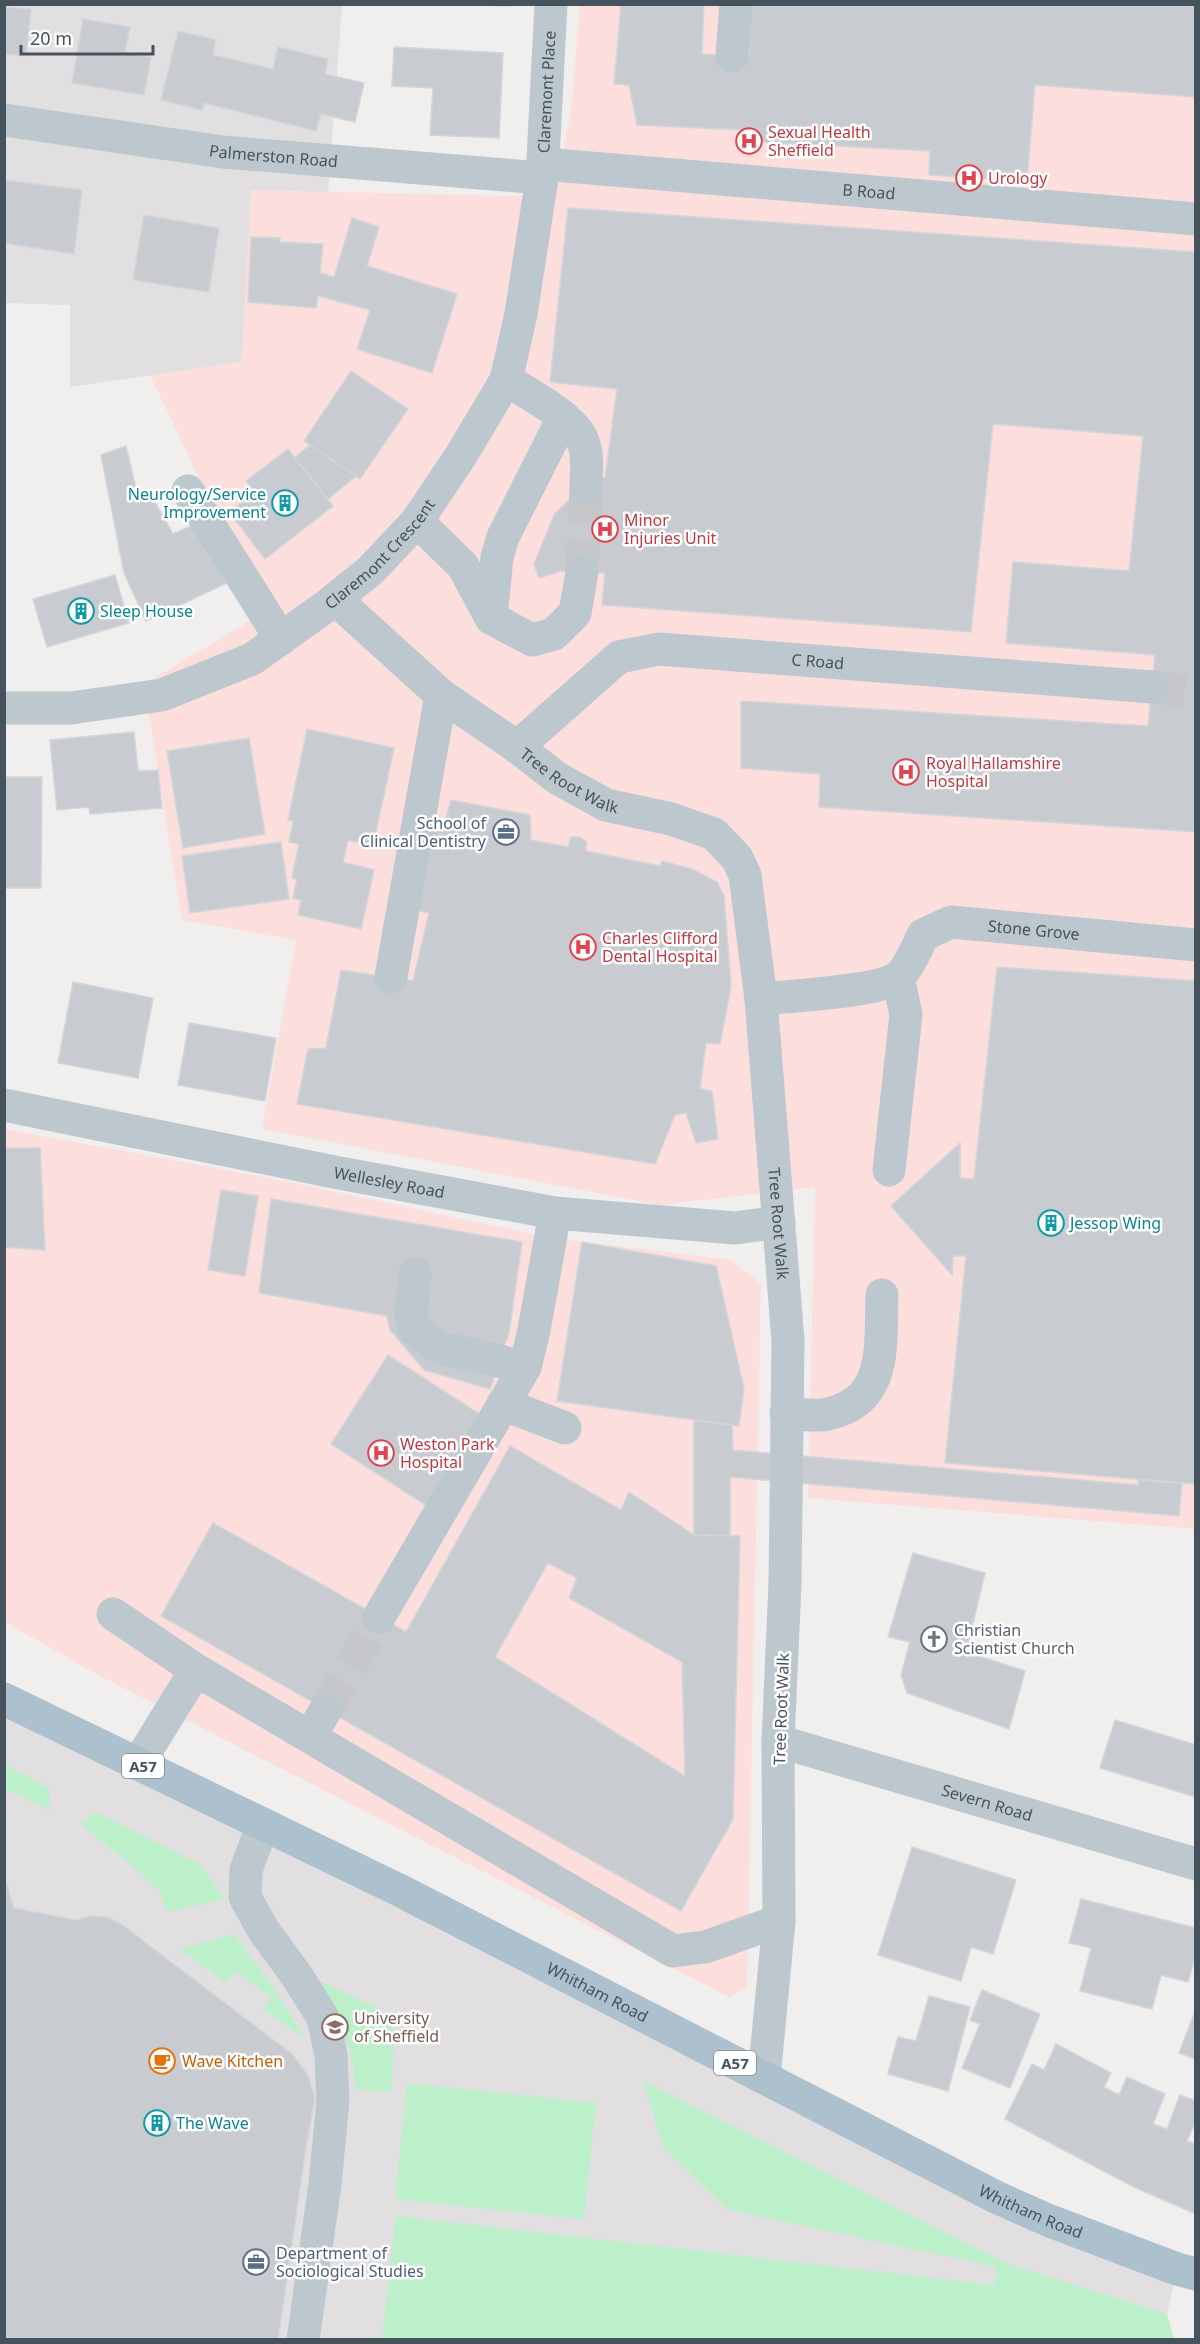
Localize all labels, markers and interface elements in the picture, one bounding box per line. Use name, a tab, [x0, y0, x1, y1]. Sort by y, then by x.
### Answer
scale bar	[21, 18, 153, 56]
text: 20 m	[30, 26, 72, 50]
street label: Claremont Place	[532, 30, 561, 154]
place label: Sexual Health Sheffield	[768, 121, 871, 161]
hospital icon: Sexual Health Sheffield	[734, 126, 764, 156]
street label: Palmerston Road	[208, 139, 339, 172]
hospital icon: Urology	[954, 163, 984, 193]
place label: Urology	[988, 167, 1048, 189]
street label: B Road	[841, 178, 896, 205]
place label: Neurology/Service Improvement	[128, 483, 266, 523]
building icon: Neurology/Service Improvement	[270, 488, 300, 518]
street label: Claremont Crescent	[320, 494, 440, 614]
place label: Minor Injuries Unit	[624, 509, 717, 549]
hospital icon: Minor Injuries Unit	[590, 514, 620, 544]
building icon: Sleep House	[66, 596, 96, 626]
place label: Sleep House	[100, 600, 193, 622]
street label: C Road	[791, 648, 845, 674]
street label: Tree Root Walk	[516, 742, 621, 818]
place label: Royal Hallamshire Hospital	[926, 752, 1061, 792]
hospital icon: Royal Hallamshire Hospital	[891, 757, 921, 787]
place label: School of Clinical Dentistry	[360, 812, 487, 852]
office icon: School of Clinical Dentistry	[491, 817, 521, 847]
street label: Stone Grove	[987, 915, 1081, 945]
place label: Charles Clifford Dental Hospital	[602, 927, 718, 967]
hospital icon: Charles Clifford Dental Hospital	[568, 932, 598, 962]
street label: Wellesley Road	[332, 1161, 447, 1203]
street label: Tree Root Walk	[763, 1167, 794, 1281]
building icon: Jessop Wing	[1036, 1208, 1066, 1238]
place label: Jessop Wing	[1068, 1212, 1161, 1234]
place label: Weston Park Hospital	[400, 1433, 495, 1473]
hospital icon: Weston Park Hospital	[366, 1438, 396, 1468]
place label: Christian Scientist Church	[954, 1619, 1075, 1659]
church icon: Christian Scientist Church	[919, 1624, 949, 1654]
street label: Tree Root Walk	[768, 1652, 794, 1765]
road number: A57	[122, 1754, 164, 1778]
street label: Severn Road	[939, 1779, 1035, 1826]
street label: Whitham Road	[543, 1957, 652, 2027]
place label: University of Sheffield	[354, 2007, 439, 2047]
school or university icon: University of Sheffield	[320, 2012, 350, 2042]
cafe icon: Wave Kitchen	[147, 2046, 177, 2076]
place label: Wave Kitchen	[182, 2050, 283, 2072]
road number: A57	[714, 2051, 756, 2075]
building icon: The Wave	[142, 2108, 172, 2138]
place label: The Wave	[176, 2112, 249, 2134]
street label: Whitham Road	[975, 2179, 1086, 2243]
place label: Department of Sociological Studies	[276, 2242, 424, 2282]
office icon: Department of Sociological Studies	[241, 2247, 271, 2277]

